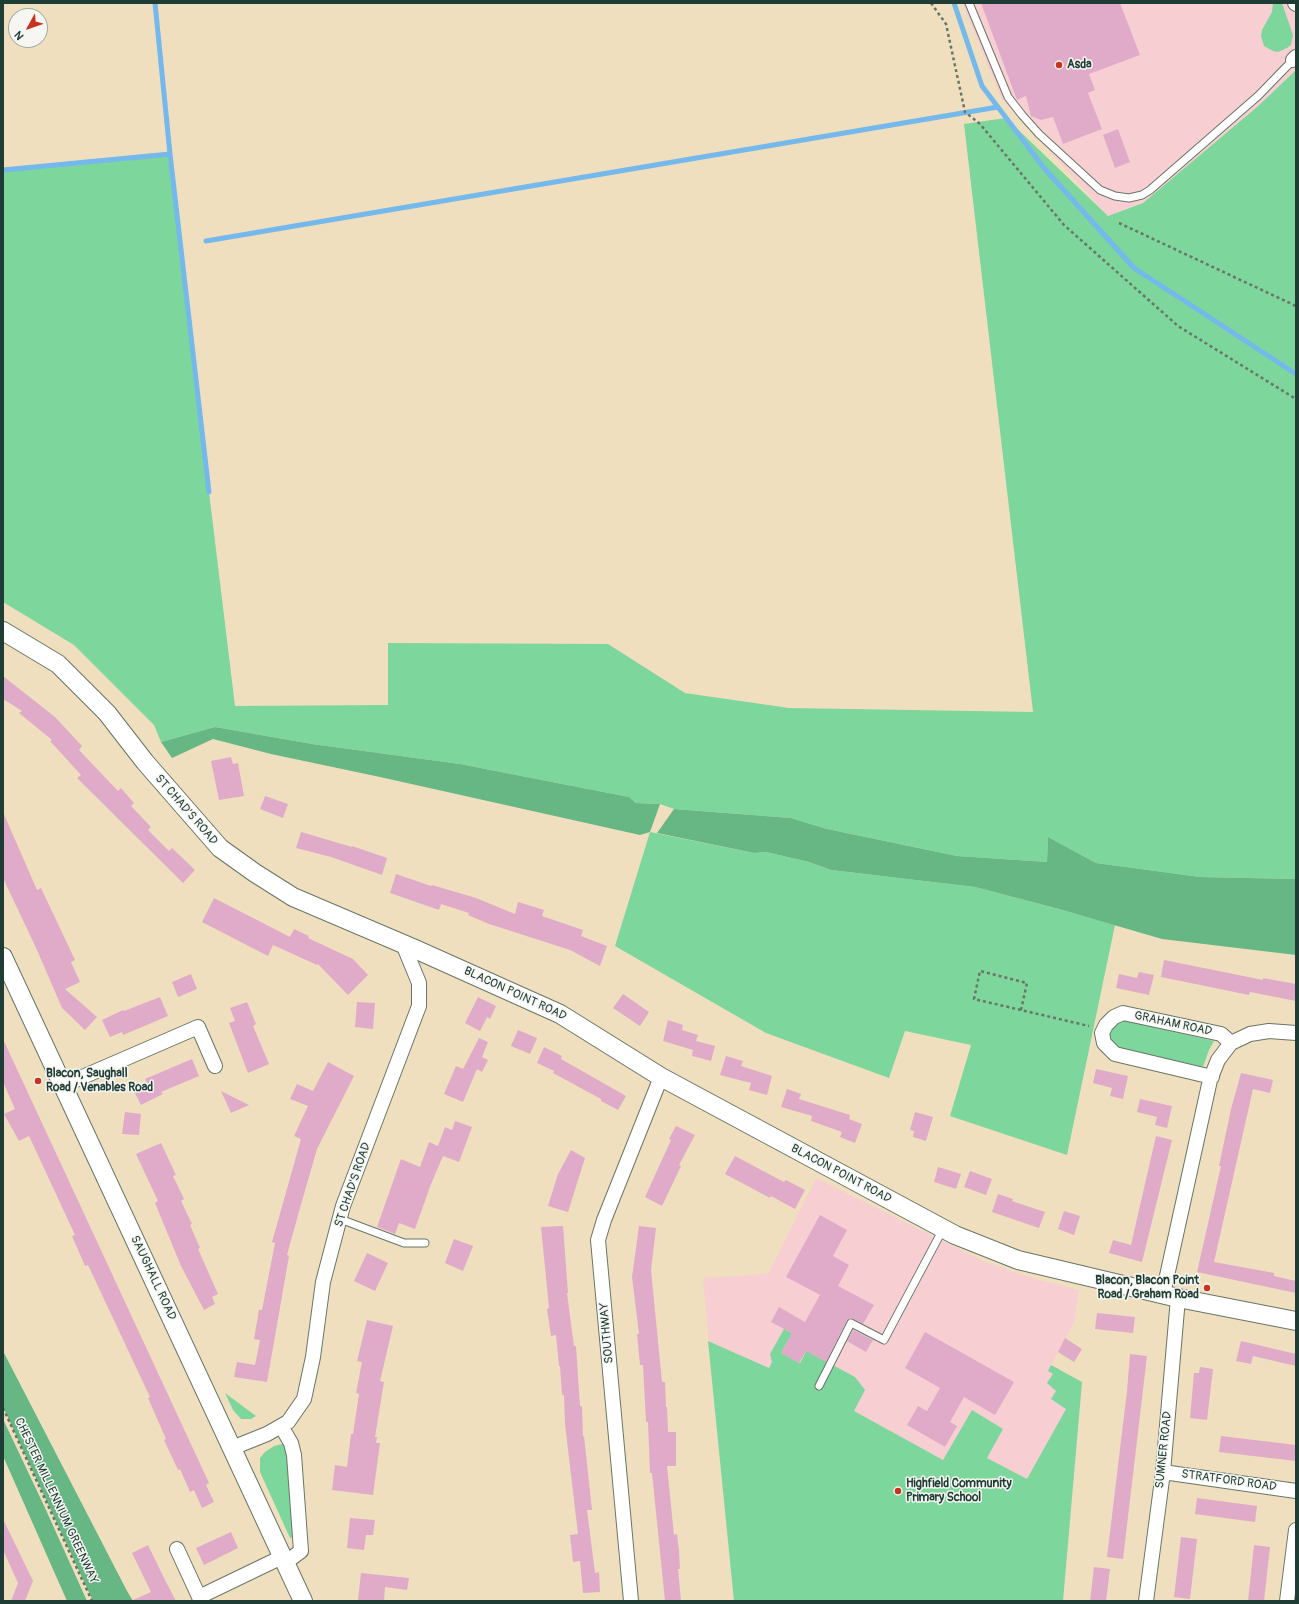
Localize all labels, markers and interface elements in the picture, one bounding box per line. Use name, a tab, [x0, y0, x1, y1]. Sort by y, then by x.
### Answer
north arrow	[8, 8, 48, 48]
text: N	[12, 28, 27, 42]
place label: Asda	[1067, 58, 1092, 72]
marker: Asda	[1054, 60, 1064, 70]
street label: ST CHAD'S ROAD	[152, 772, 220, 848]
street label: BLACON POINT ROAD	[461, 964, 569, 1024]
street label: GRAHAM ROAD	[1133, 1009, 1213, 1039]
place label: Blacon, Saughall Road / Venables Road	[46, 1067, 153, 1095]
marker: Blacon, Saughall Road / Venables Road	[33, 1076, 43, 1086]
street label: ST CHAD'S ROAD	[332, 1141, 374, 1229]
street label: BLACON POINT ROAD	[788, 1141, 894, 1207]
street label: SAUGHALL ROAD	[127, 1233, 179, 1323]
place label: Blacon, Blacon Point Road / Graham Road	[1095, 1274, 1199, 1302]
marker: Blacon, Blacon Point Road / Graham Road	[1202, 1283, 1212, 1293]
street label: SOUTHWAY	[597, 1302, 617, 1364]
street label: SUMNER ROAD	[1153, 1411, 1175, 1489]
street label: CHESTER MILLENNIUM GREENWAY	[11, 1416, 101, 1586]
street label: STRATFORD ROAD	[1181, 1467, 1277, 1495]
place label: Highfield Community Primary School	[906, 1477, 1012, 1505]
marker: Highfield Community Primary School	[893, 1486, 903, 1496]

